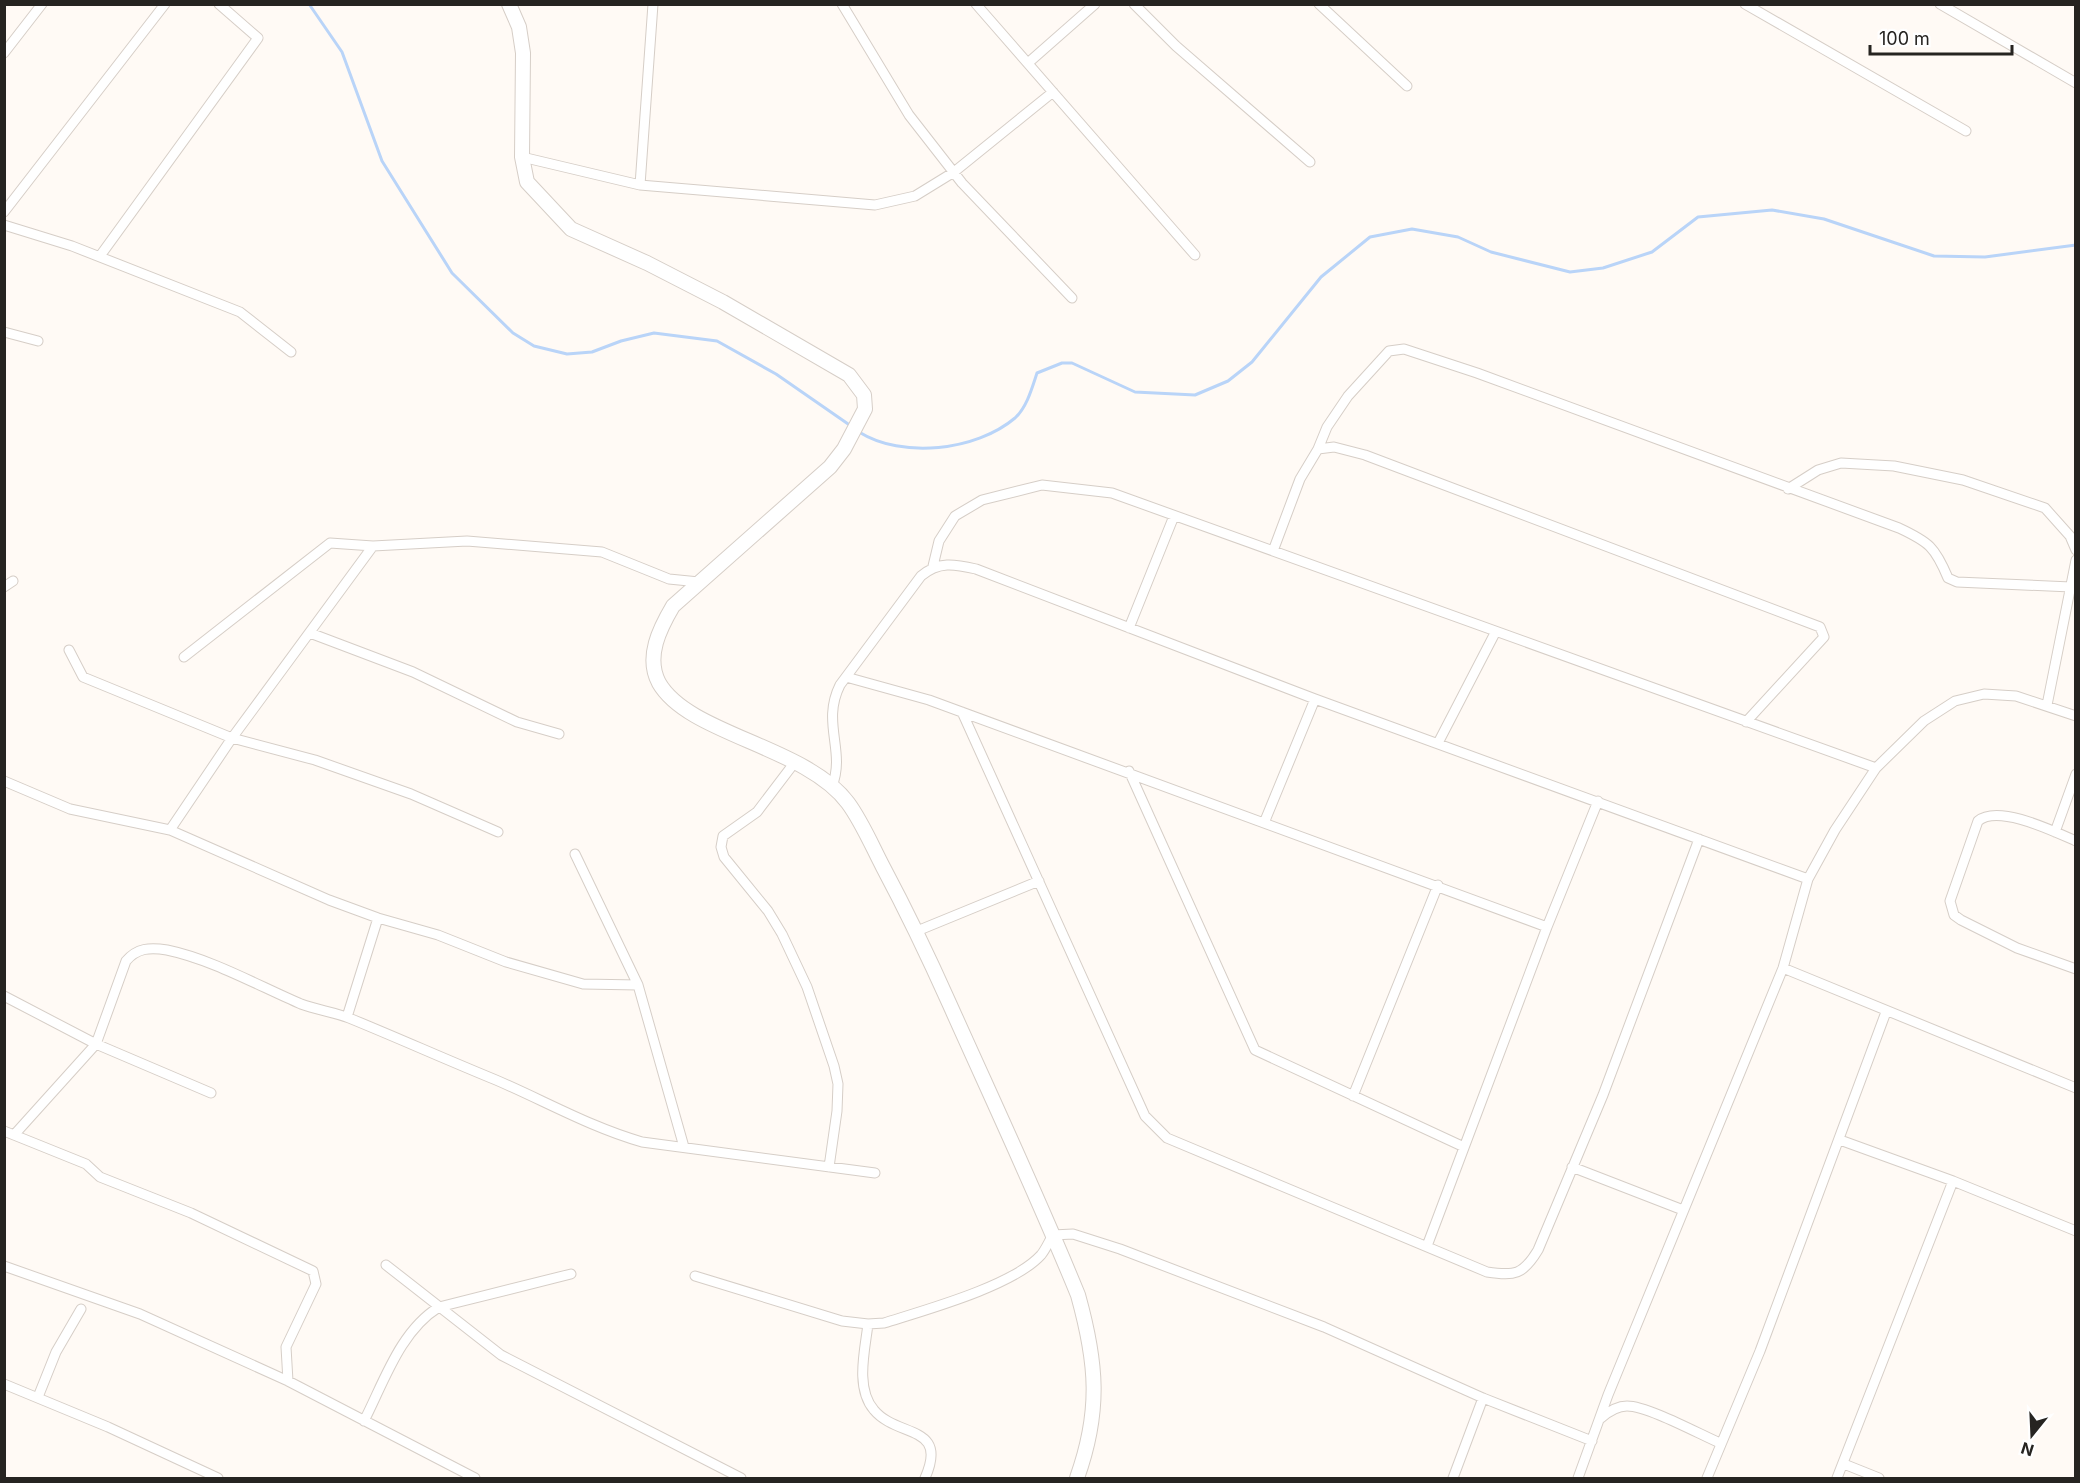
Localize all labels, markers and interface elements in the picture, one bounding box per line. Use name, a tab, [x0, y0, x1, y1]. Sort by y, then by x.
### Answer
scale bar	[1870, 18, 2012, 56]
text: 100 m	[1879, 28, 1930, 49]
north arrow	[2002, 1405, 2062, 1465]
text: N	[2018, 1438, 2036, 1461]

